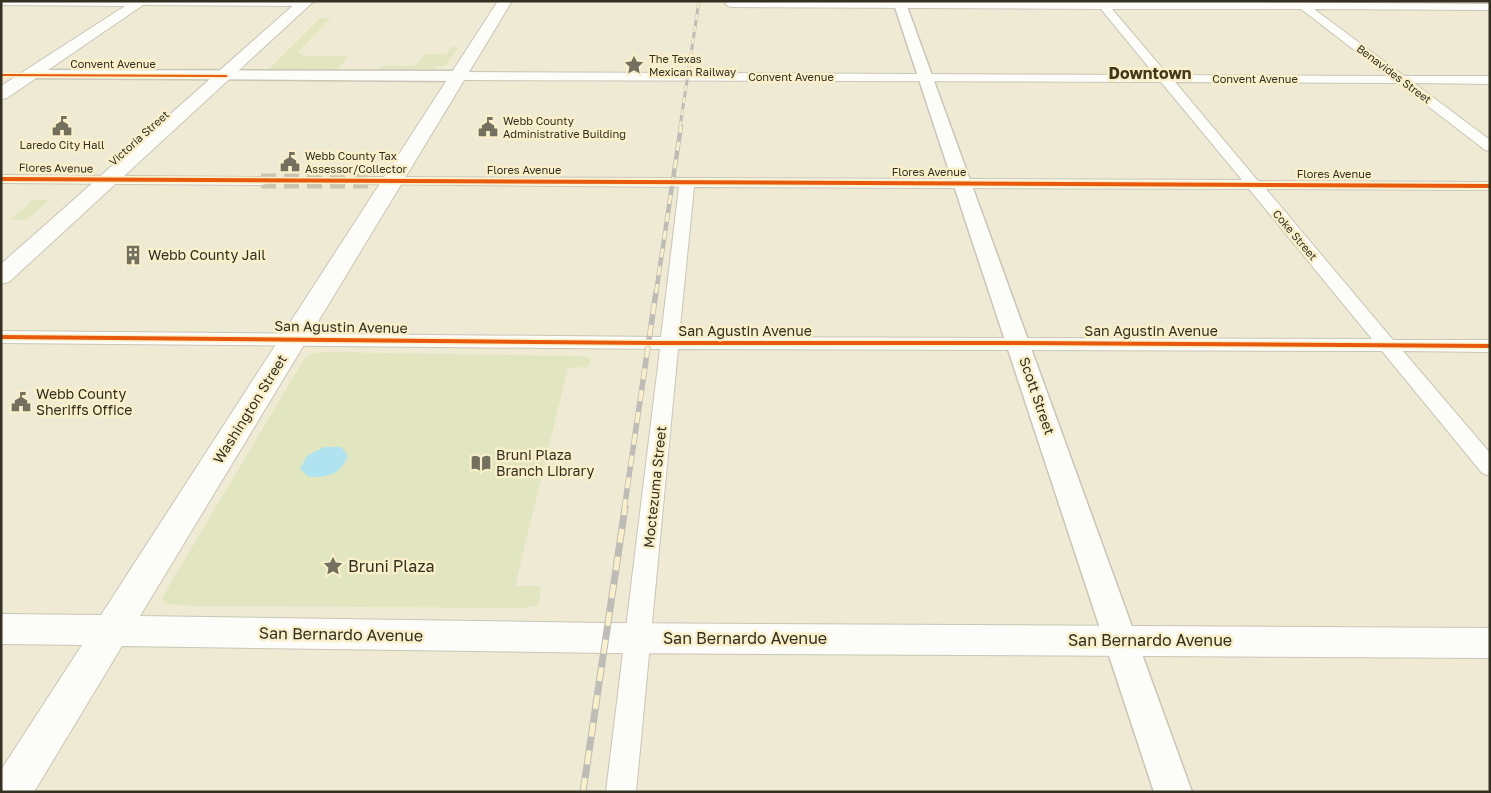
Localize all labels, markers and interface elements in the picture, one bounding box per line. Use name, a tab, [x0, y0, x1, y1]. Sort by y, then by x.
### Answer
street label: Benavides Street	[1354, 41, 1434, 106]
place label: The Texas Mexican Railway	[649, 52, 736, 78]
place icon: The Texas Mexican Railway	[623, 54, 645, 76]
street label: Convent Avenue	[70, 57, 156, 70]
district label: Downtown	[1109, 63, 1191, 83]
street label: Convent Avenue	[748, 70, 834, 83]
street label: Convent Avenue	[1212, 72, 1298, 85]
street label: Victoria Street	[106, 107, 171, 168]
place label: Webb County Administrative Building	[503, 114, 626, 140]
public building icon: Laredo City Hall	[51, 115, 73, 137]
public building icon: Webb County Administrative Building	[477, 116, 499, 138]
place label: Laredo City Hall	[20, 138, 105, 151]
place label: Webb County Tax Assessor/Collector	[305, 149, 408, 175]
public building icon: Webb County Tax Assessor/Collector	[279, 151, 301, 173]
street label: Flores Avenue	[19, 160, 93, 175]
street label: Flores Avenue	[487, 163, 561, 176]
street label: Flores Avenue	[892, 165, 966, 178]
street label: Flores Avenue	[1297, 167, 1371, 180]
street label: Coke Street	[1271, 207, 1320, 263]
building icon: Webb County Jail	[122, 244, 144, 266]
place label: Webb County Jail	[148, 246, 266, 263]
street label: San Agustin Avenue	[274, 317, 408, 336]
street label: San Agustin Avenue	[678, 322, 812, 339]
street label: San Agustin Avenue	[1084, 322, 1218, 339]
street label: Washington Street	[209, 351, 290, 466]
street label: Scott Street	[1016, 355, 1059, 437]
place label: Webb County Sheriffs Office	[36, 385, 132, 418]
public building icon: Webb County Sheriffs Office	[10, 391, 32, 413]
street label: Moctezuma Street	[640, 425, 669, 549]
place label: Bruni Plaza Branch Library	[496, 446, 594, 479]
library icon: Bruni Plaza Branch Library	[470, 452, 492, 474]
place icon: Bruni Plaza	[322, 555, 344, 577]
place label: Bruni Plaza	[348, 556, 435, 576]
street label: San Bernardo Avenue	[259, 623, 423, 645]
street label: San Bernardo Avenue	[663, 628, 827, 648]
street label: San Bernardo Avenue	[1068, 630, 1232, 650]

